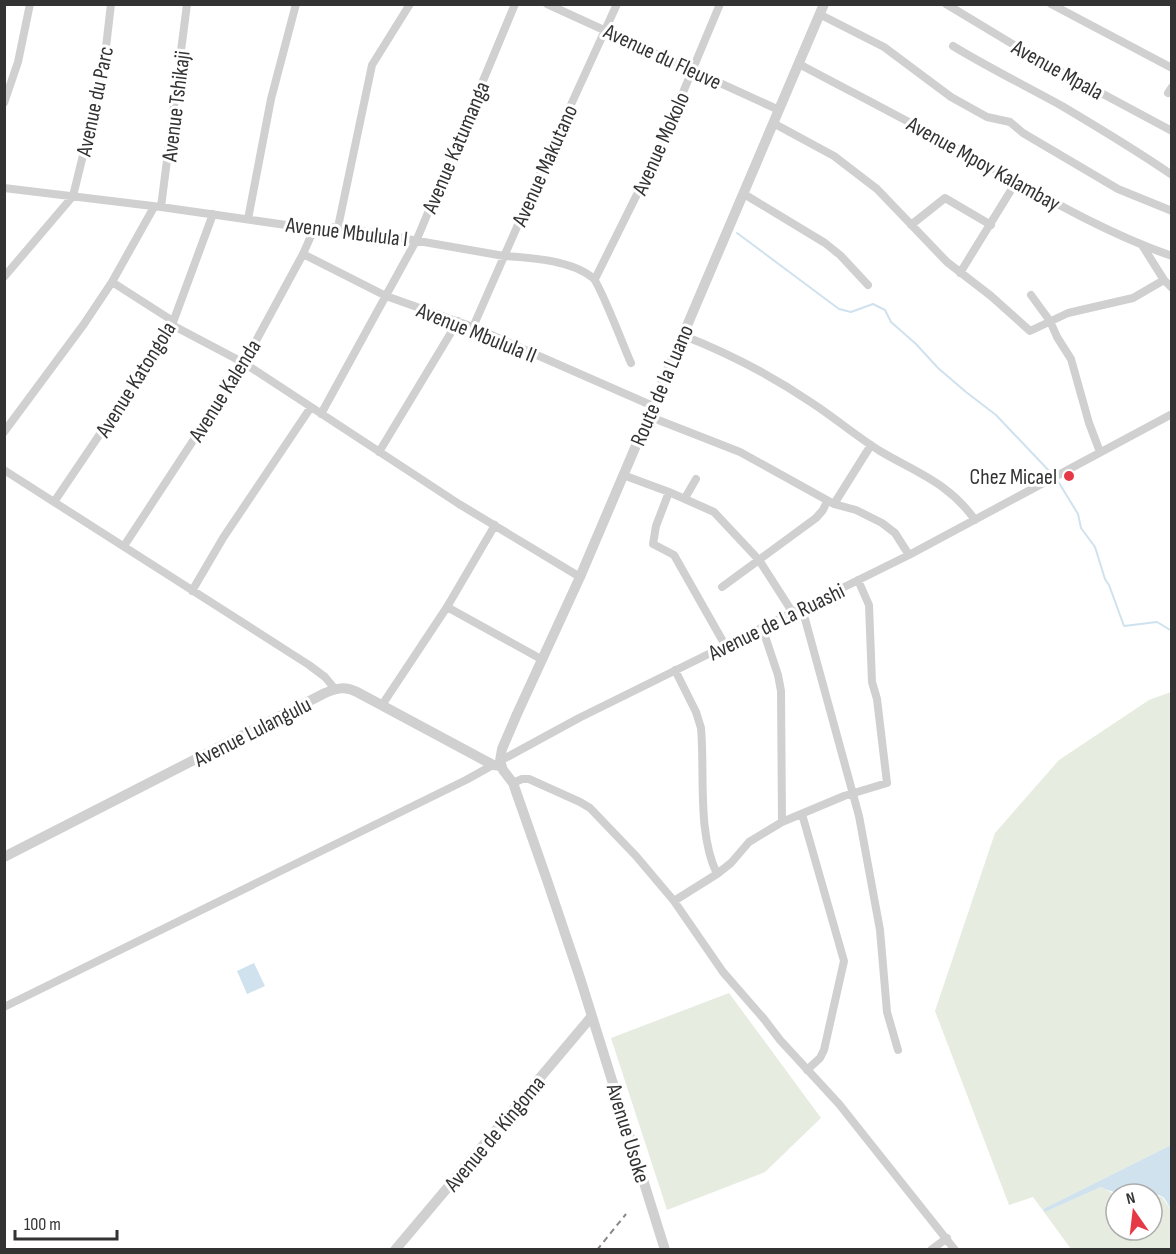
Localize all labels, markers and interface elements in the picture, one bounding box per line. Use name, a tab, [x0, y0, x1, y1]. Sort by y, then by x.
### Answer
street label: Avenue du Fleuve	[598, 18, 726, 96]
street label: Avenue Mpala	[1006, 34, 1108, 106]
street label: Avenue du Parc	[70, 44, 120, 160]
street label: Avenue Tshikaji	[156, 49, 197, 164]
street label: Avenue Katumanga	[416, 78, 496, 218]
street label: Avenue Mokolo	[626, 88, 696, 200]
street label: Avenue Makutano	[506, 101, 584, 231]
street label: Avenue Mpoy Kalambay	[901, 110, 1065, 218]
street label: Avenue Mbulula I	[283, 212, 409, 253]
street label: Avenue Mbulula II	[412, 297, 540, 370]
street label: Avenue Katongola	[90, 317, 182, 443]
street label: Route de la Luano	[625, 321, 700, 450]
street label: Avenue Kalenda	[183, 335, 267, 448]
place label: Chez Micael	[970, 464, 1057, 491]
marker: Chez Micael	[1062, 469, 1076, 483]
street label: Avenue de La Ruashi	[703, 578, 849, 667]
street label: Avenue Lulangulu	[189, 691, 316, 774]
street label: Avenue de Kingoma	[438, 1071, 551, 1198]
street label: Avenue Usoke	[599, 1080, 655, 1186]
north arrow	[1104, 1182, 1164, 1242]
text: N	[1124, 1189, 1137, 1209]
scale bar	[15, 1203, 117, 1241]
text: 100 m	[24, 1214, 61, 1235]

